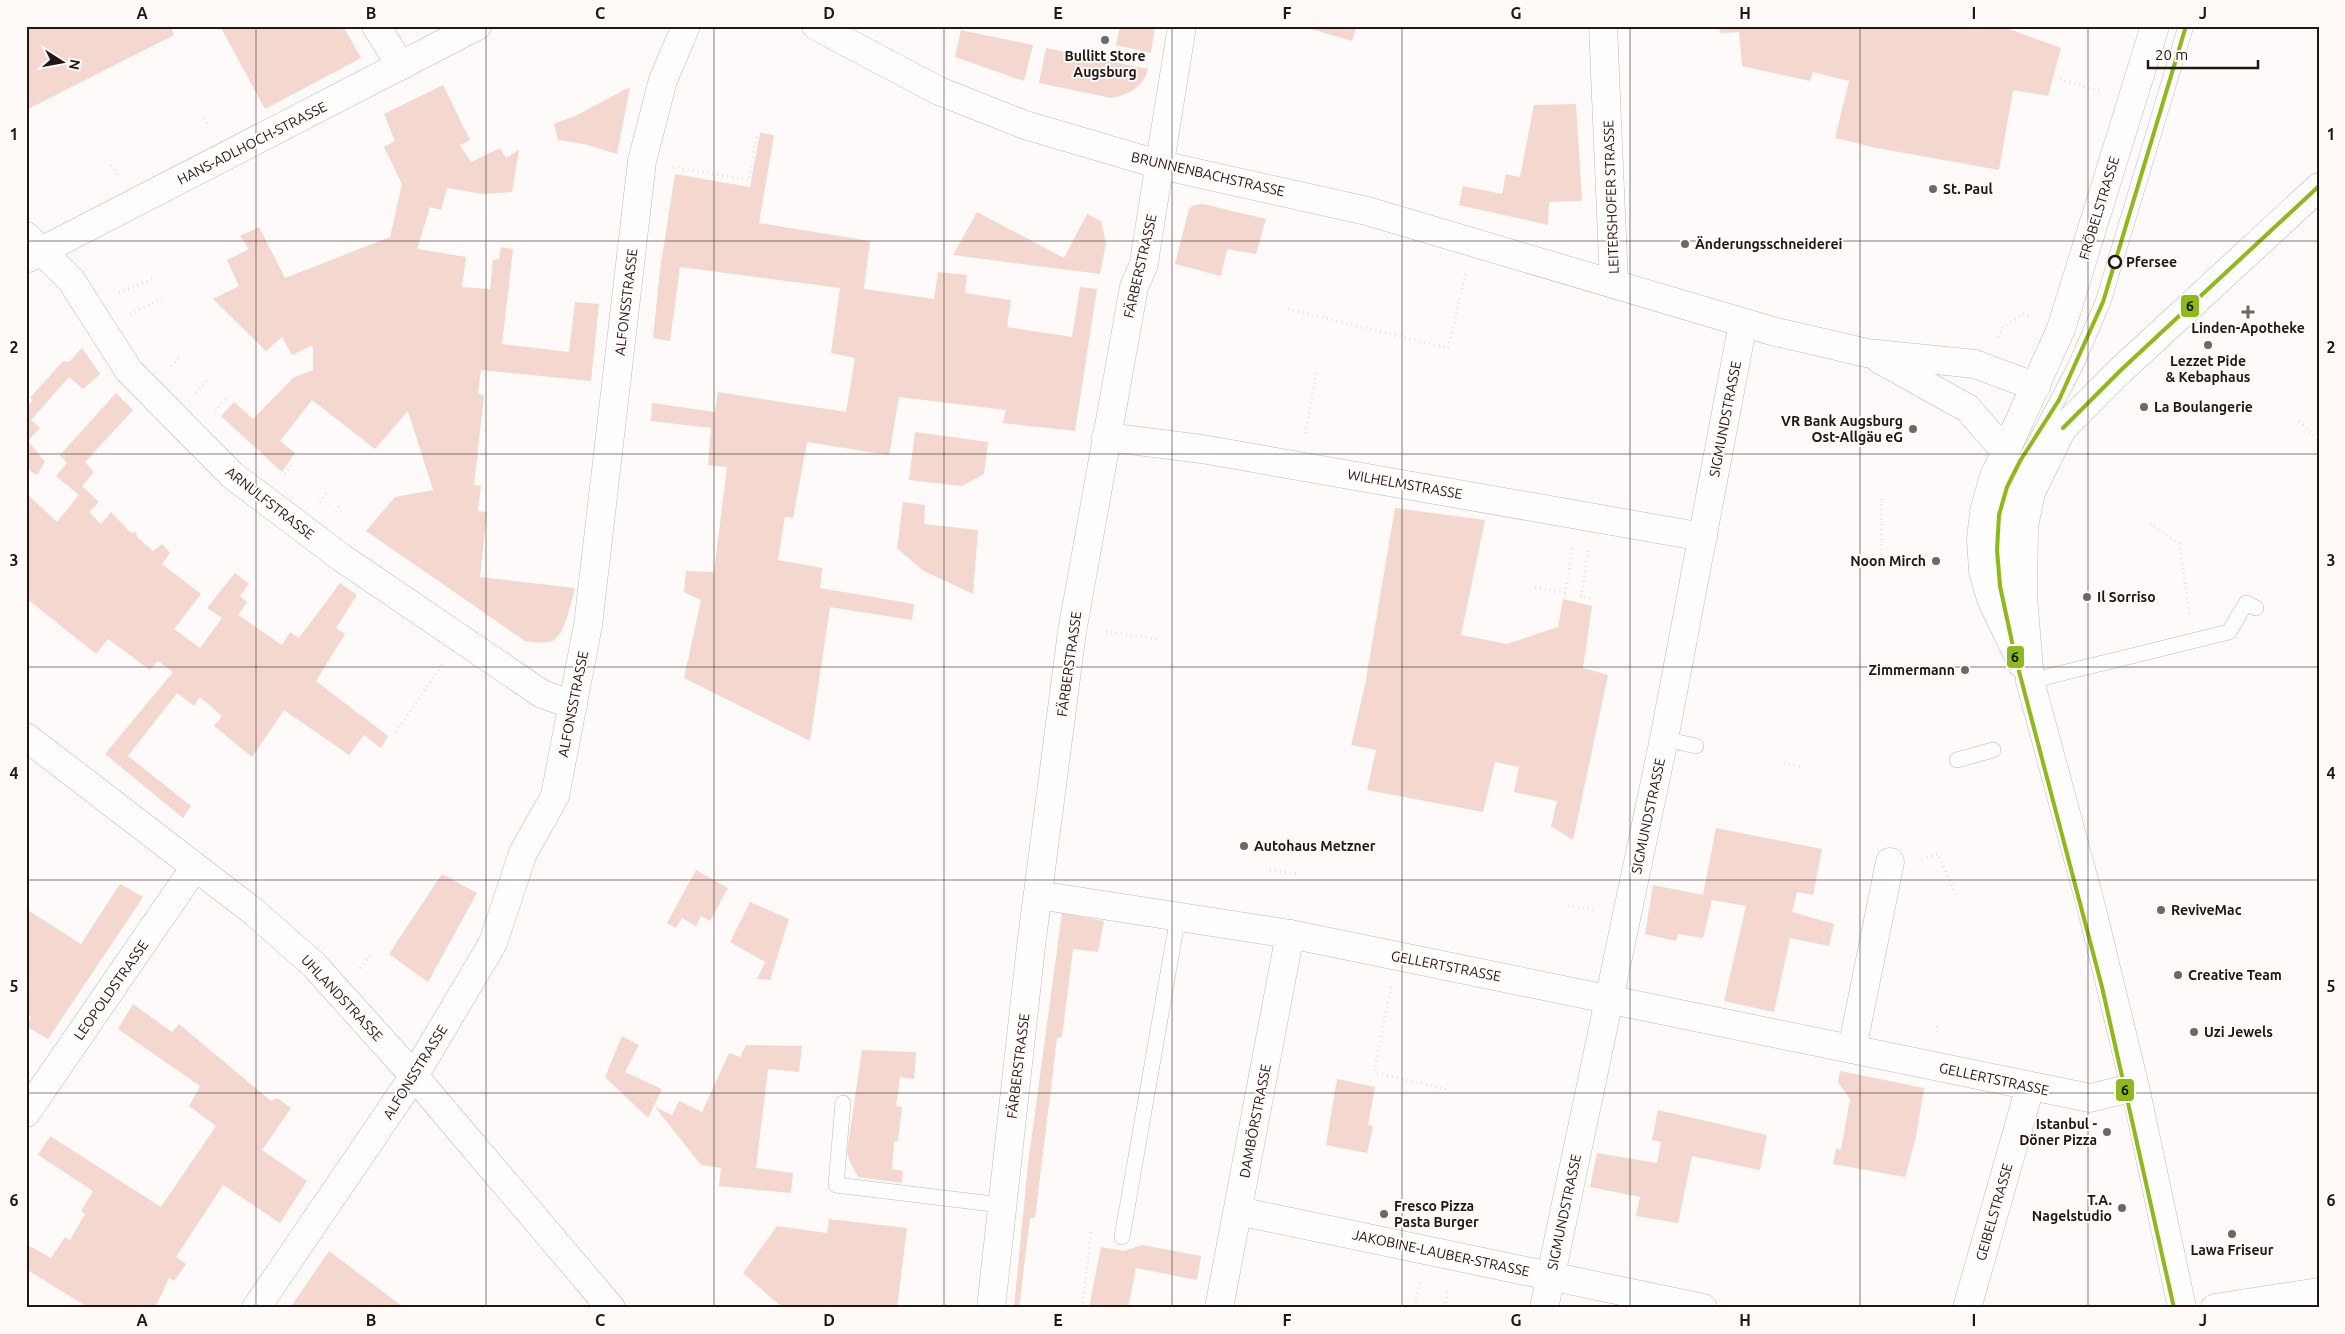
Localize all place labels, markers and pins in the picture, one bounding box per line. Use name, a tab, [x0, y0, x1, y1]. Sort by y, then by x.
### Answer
marker: Bullitt Store Augsburg	[1099, 34, 1111, 46]
place label: Bullitt Store Augsburg	[1064, 48, 1146, 80]
place label: St. Paul	[1943, 181, 1993, 197]
marker: St. Paul	[1927, 183, 1939, 195]
place label: Änderungsschneiderei	[1695, 235, 1842, 252]
marker: Änderungsschneiderei	[1679, 238, 1691, 250]
place label: Pfersee	[2126, 254, 2177, 270]
marker: Pfersee	[2108, 255, 2122, 269]
marker: Linden-Apotheke	[2242, 306, 2254, 318]
place label: Linden-Apotheke	[2191, 320, 2305, 336]
marker: Lezzet Pide & Kebaphaus	[2202, 339, 2214, 351]
place label: Lezzet Pide & Kebaphaus	[2166, 353, 2251, 385]
place label: La Boulangerie	[2154, 399, 2253, 415]
marker: La Boulangerie	[2138, 401, 2150, 413]
place label: VR Bank Augsburg Ost-Allgäu eG	[1781, 413, 1903, 445]
marker: VR Bank Augsburg Ost-Allgäu eG	[1907, 423, 1919, 435]
place label: Noon Mirch	[1850, 553, 1926, 569]
marker: Noon Mirch	[1930, 555, 1942, 567]
place label: Il Sorriso	[2097, 589, 2156, 605]
marker: Il Sorriso	[2081, 591, 2093, 603]
place label: Zimmermann	[1869, 662, 1955, 678]
marker: Zimmermann	[1959, 664, 1971, 676]
place label: Autohaus Metzner	[1254, 838, 1376, 854]
marker: Autohaus Metzner	[1238, 840, 1250, 852]
place label: ReviveMac	[2171, 902, 2242, 918]
marker: ReviveMac	[2155, 904, 2167, 916]
place label: Creative Team	[2188, 967, 2282, 983]
marker: Creative Team	[2172, 969, 2184, 981]
place label: Uzi Jewels	[2204, 1024, 2273, 1040]
marker: Uzi Jewels	[2188, 1026, 2200, 1038]
place label: Istanbul - Döner Pizza	[2019, 1116, 2097, 1148]
marker: Istanbul - Döner Pizza	[2101, 1126, 2113, 1138]
place label: T.A. Nagelstudio	[2032, 1192, 2112, 1224]
place label: Fresco Pizza Pasta Burger	[1394, 1198, 1479, 1230]
marker: T.A. Nagelstudio	[2116, 1202, 2128, 1214]
marker: Fresco Pizza Pasta Burger	[1378, 1208, 1390, 1220]
marker: Lawa Friseur	[2226, 1228, 2238, 1240]
place label: Lawa Friseur	[2191, 1242, 2274, 1258]

